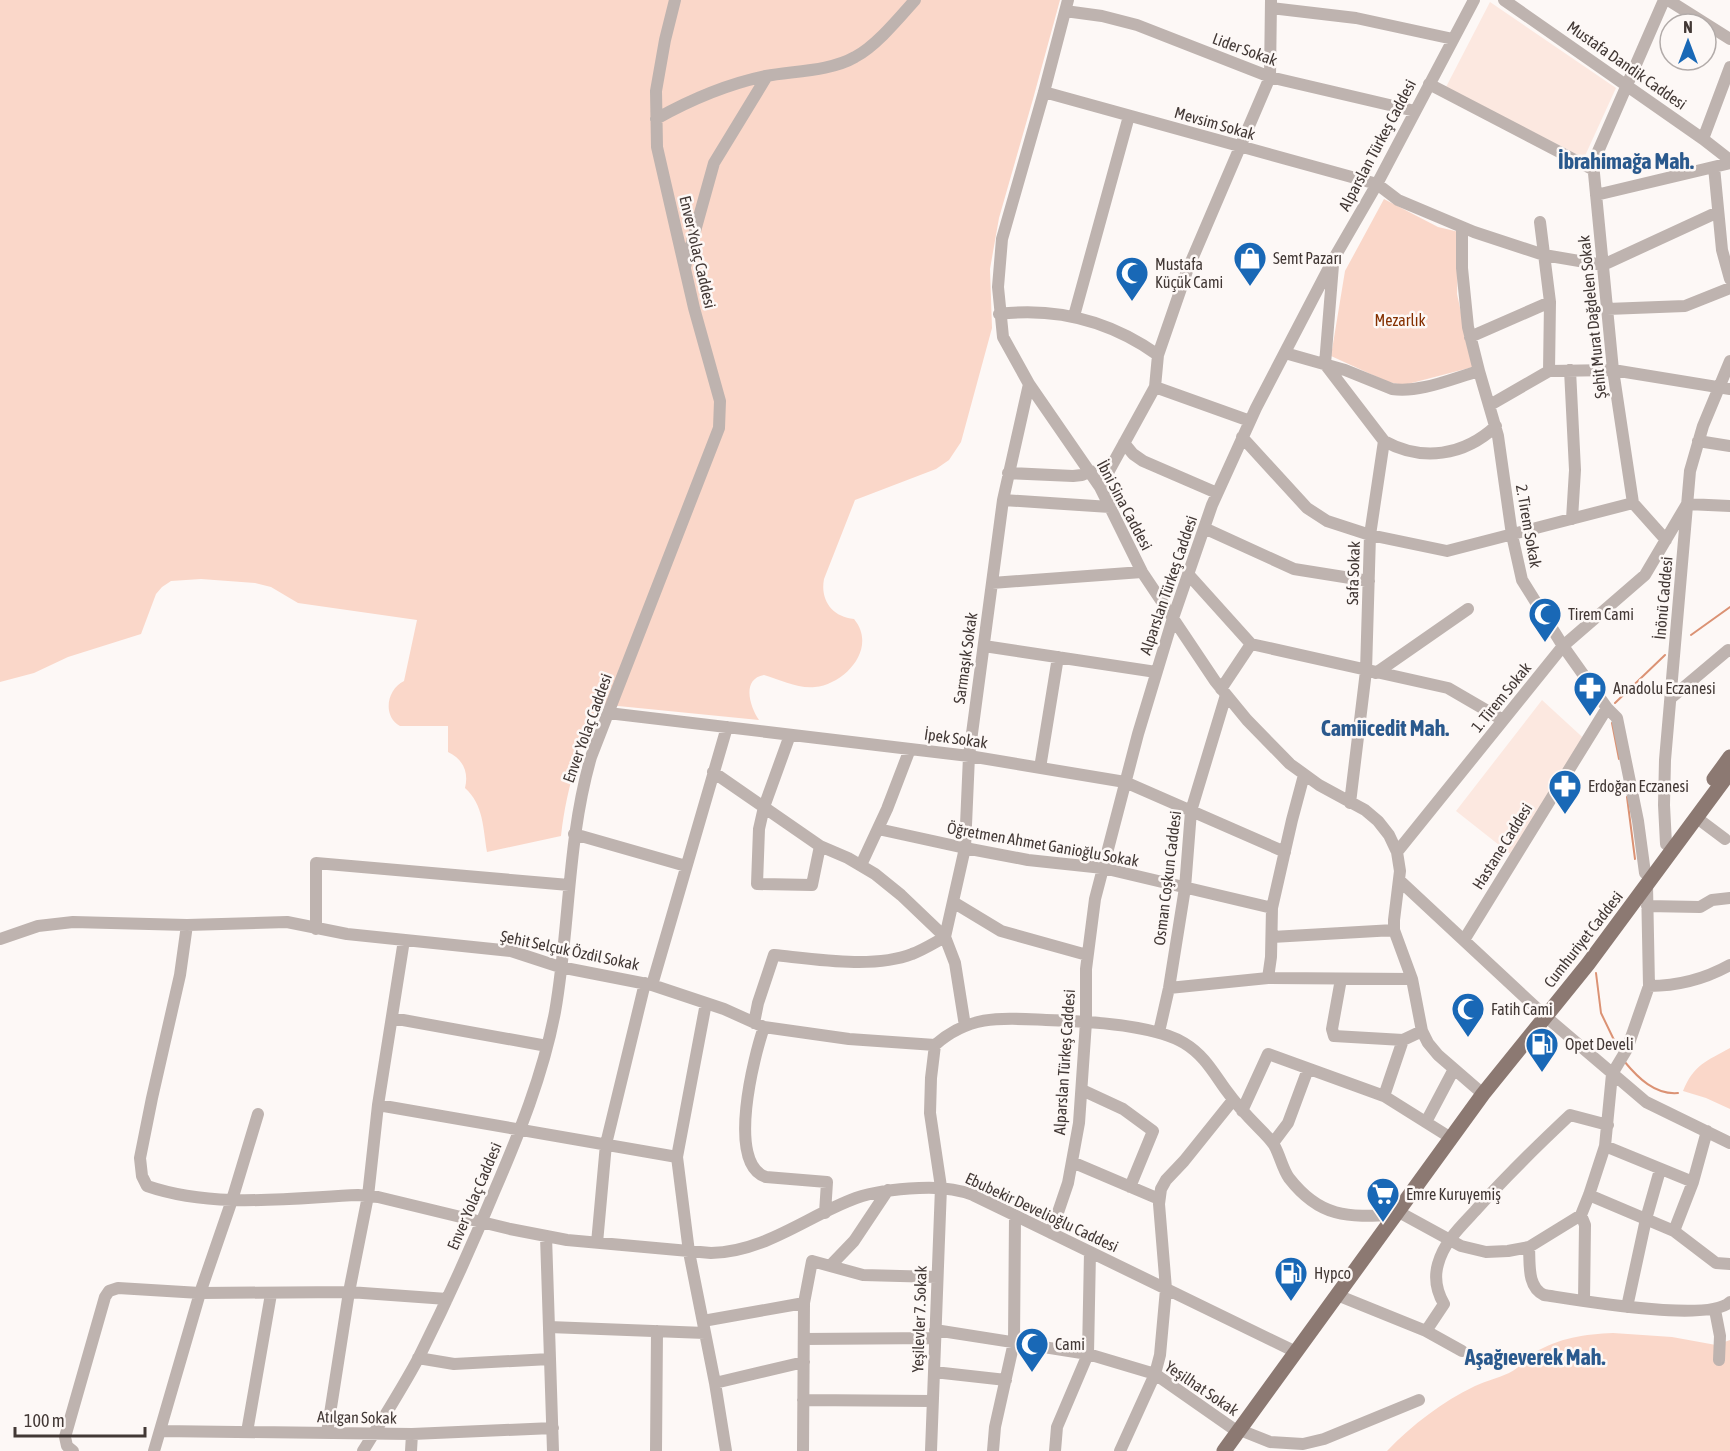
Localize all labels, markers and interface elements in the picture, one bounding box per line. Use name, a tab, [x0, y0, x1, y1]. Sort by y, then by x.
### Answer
north arrow	[1658, 12, 1718, 72]
street label: Mustafa Dandik Caddesi	[1564, 17, 1690, 113]
text: N	[1683, 18, 1693, 36]
street label: Lider Sokak	[1210, 29, 1280, 69]
street label: Alparslan Türkeş Caddesi	[1335, 76, 1420, 214]
street label: Mevsim Sokak	[1173, 103, 1257, 143]
district label: İbrahimağa Mah.	[1558, 148, 1694, 174]
street label: Enver Yolaç Caddesi	[675, 194, 720, 310]
street label: Şehit Murat Dağdelen Sokak	[1574, 234, 1611, 400]
shop icon: Semt Pazarı	[1232, 240, 1268, 287]
place label: Semt Pazarı	[1273, 249, 1342, 267]
mosque icon: Mustafa Küçük Cami	[1114, 255, 1150, 302]
place label: Mustafa Küçük Cami	[1155, 255, 1223, 292]
park label: Mezarlık	[1375, 311, 1425, 329]
street label: İbni Sina Caddesi	[1094, 457, 1156, 553]
street label: 2. Tirem Sokak	[1513, 483, 1545, 569]
street label: Alparslan Türkeş Caddesi	[1136, 513, 1201, 657]
street label: Safa Sokak	[1343, 541, 1363, 605]
street label: İnönü Caddesi	[1650, 556, 1676, 640]
mosque icon: Tirem Cami	[1527, 596, 1563, 643]
place label: Tirem Cami	[1568, 605, 1634, 623]
street label: Sarmaşık Sokak	[950, 611, 981, 705]
street label: 1. Tirem Sokak	[1467, 659, 1535, 735]
pharmacy icon: Anadolu Eczanesi	[1572, 670, 1608, 717]
street label: Enver Yolaç Caddesi	[559, 671, 616, 785]
place label: Anadolu Eczanesi	[1613, 679, 1716, 697]
district label: Camiicedit Mah.	[1321, 715, 1449, 741]
street label: İpek Sokak	[923, 725, 989, 752]
pharmacy icon: Erdoğan Eczanesi	[1547, 768, 1583, 815]
place label: Erdoğan Eczanesi	[1588, 777, 1689, 796]
street label: Hastane Caddesi	[1468, 800, 1536, 892]
street label: Osman Coşkun Caddesi	[1150, 810, 1185, 946]
street label: Öğretmen Ahmet Ganioğlu Sokak	[946, 818, 1140, 871]
street label: Cumhuriyet Caddesi	[1540, 887, 1627, 991]
street label: Şehit Selçuk Özdil Sokak	[499, 926, 641, 974]
street label: Alparslan Türkeş Caddesi	[1050, 989, 1079, 1136]
mosque icon: Fatih Cami	[1450, 991, 1486, 1038]
place label: Fatih Cami	[1491, 1000, 1553, 1018]
fuel station icon: Opet Develi	[1524, 1026, 1560, 1073]
place label: Opet Develi	[1565, 1035, 1634, 1054]
street label: Enver Yolaç Caddesi	[443, 1140, 506, 1253]
street label: Ebubekir Develioğlu Caddesi	[962, 1169, 1121, 1256]
supermarket icon: Emre Kuruyemiş	[1365, 1176, 1401, 1223]
place label: Emre Kuruyemiş	[1406, 1185, 1501, 1204]
fuel station icon: Hypco	[1273, 1255, 1309, 1302]
place label: Hypco	[1314, 1264, 1351, 1283]
street label: Yeşilevler 7. Sokak	[908, 1265, 931, 1373]
mosque icon: Cami	[1014, 1326, 1050, 1373]
place label: Cami	[1055, 1335, 1085, 1353]
district label: Aşağıeverek Mah.	[1464, 1344, 1605, 1370]
street label: Yeşilhat Sokak	[1161, 1357, 1242, 1420]
scale bar	[15, 1400, 146, 1438]
street label: Atılgan Sokak	[317, 1407, 397, 1428]
text: 100 m	[24, 1410, 65, 1431]

